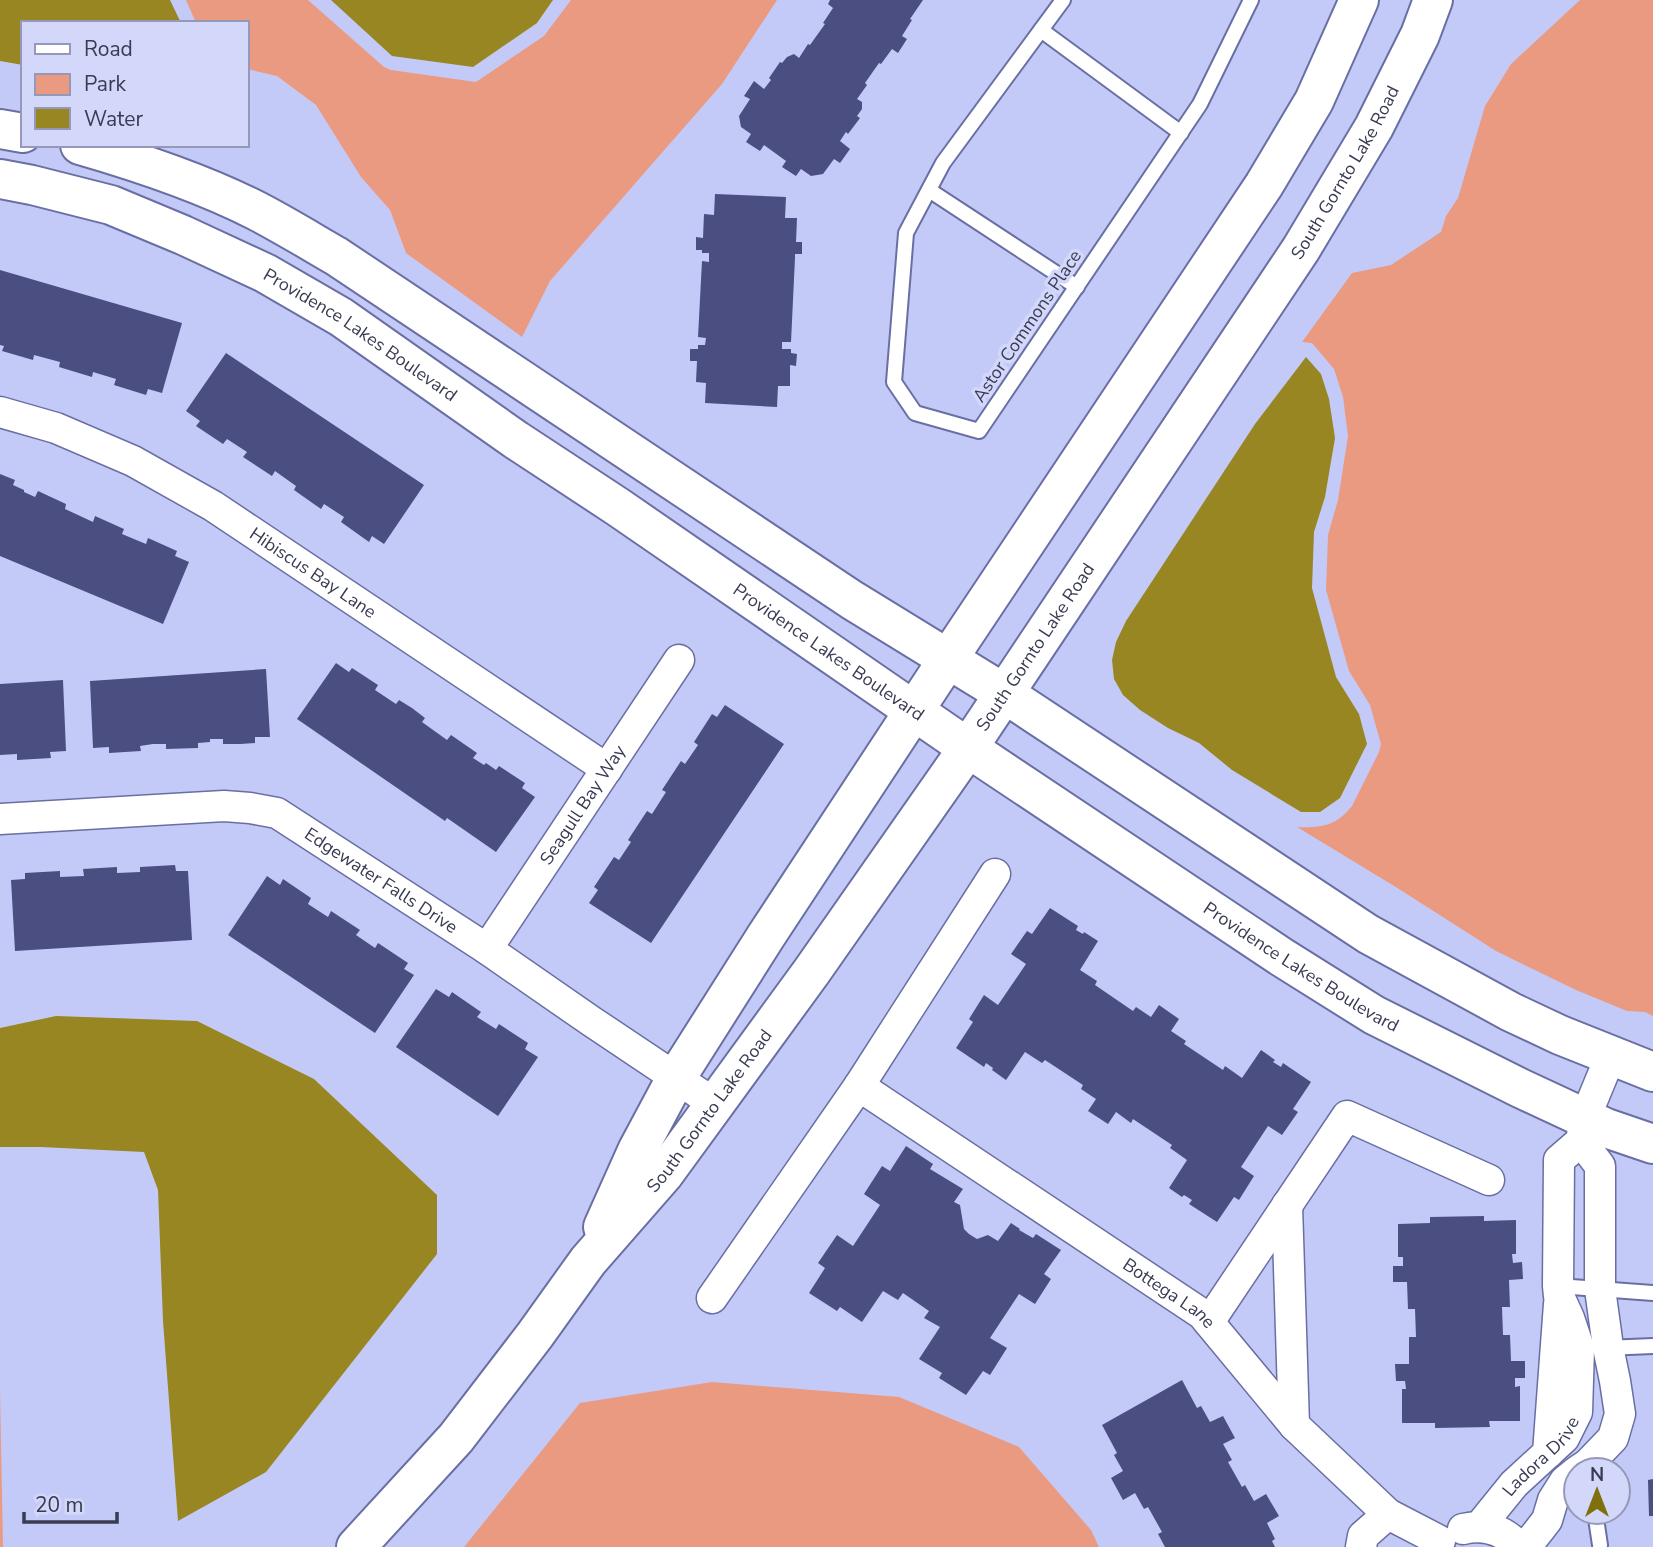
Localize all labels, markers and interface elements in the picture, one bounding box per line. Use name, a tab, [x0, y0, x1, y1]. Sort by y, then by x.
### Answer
legend	[21, 21, 248, 147]
text: Road	[84, 35, 133, 63]
text: Park	[84, 70, 126, 98]
street label: South Gornto Lake Road	[1285, 81, 1405, 264]
text: Water	[84, 105, 143, 133]
street label: Astor Commons Place	[967, 245, 1087, 407]
street label: Providence Lakes Boulevard	[259, 263, 462, 407]
street label: Hibiscus Bay Lane	[245, 522, 381, 624]
street label: South Gornto Lake Road	[971, 558, 1100, 736]
street label: Providence Lakes Boulevard	[728, 578, 929, 726]
street label: Seagull Bay Way	[534, 740, 632, 870]
street label: Edgewater Falls Drive	[300, 822, 462, 939]
street label: Providence Lakes Boulevard	[1199, 896, 1403, 1038]
street label: South Gornto Lake Road	[641, 1024, 778, 1198]
street label: Bottega Lane	[1118, 1253, 1221, 1333]
street label: Ladora Drive	[1497, 1412, 1585, 1501]
north arrow	[1562, 1456, 1632, 1526]
text: N	[1590, 1462, 1604, 1488]
scale bar	[24, 1480, 117, 1524]
text: 20 m	[35, 1491, 84, 1519]

